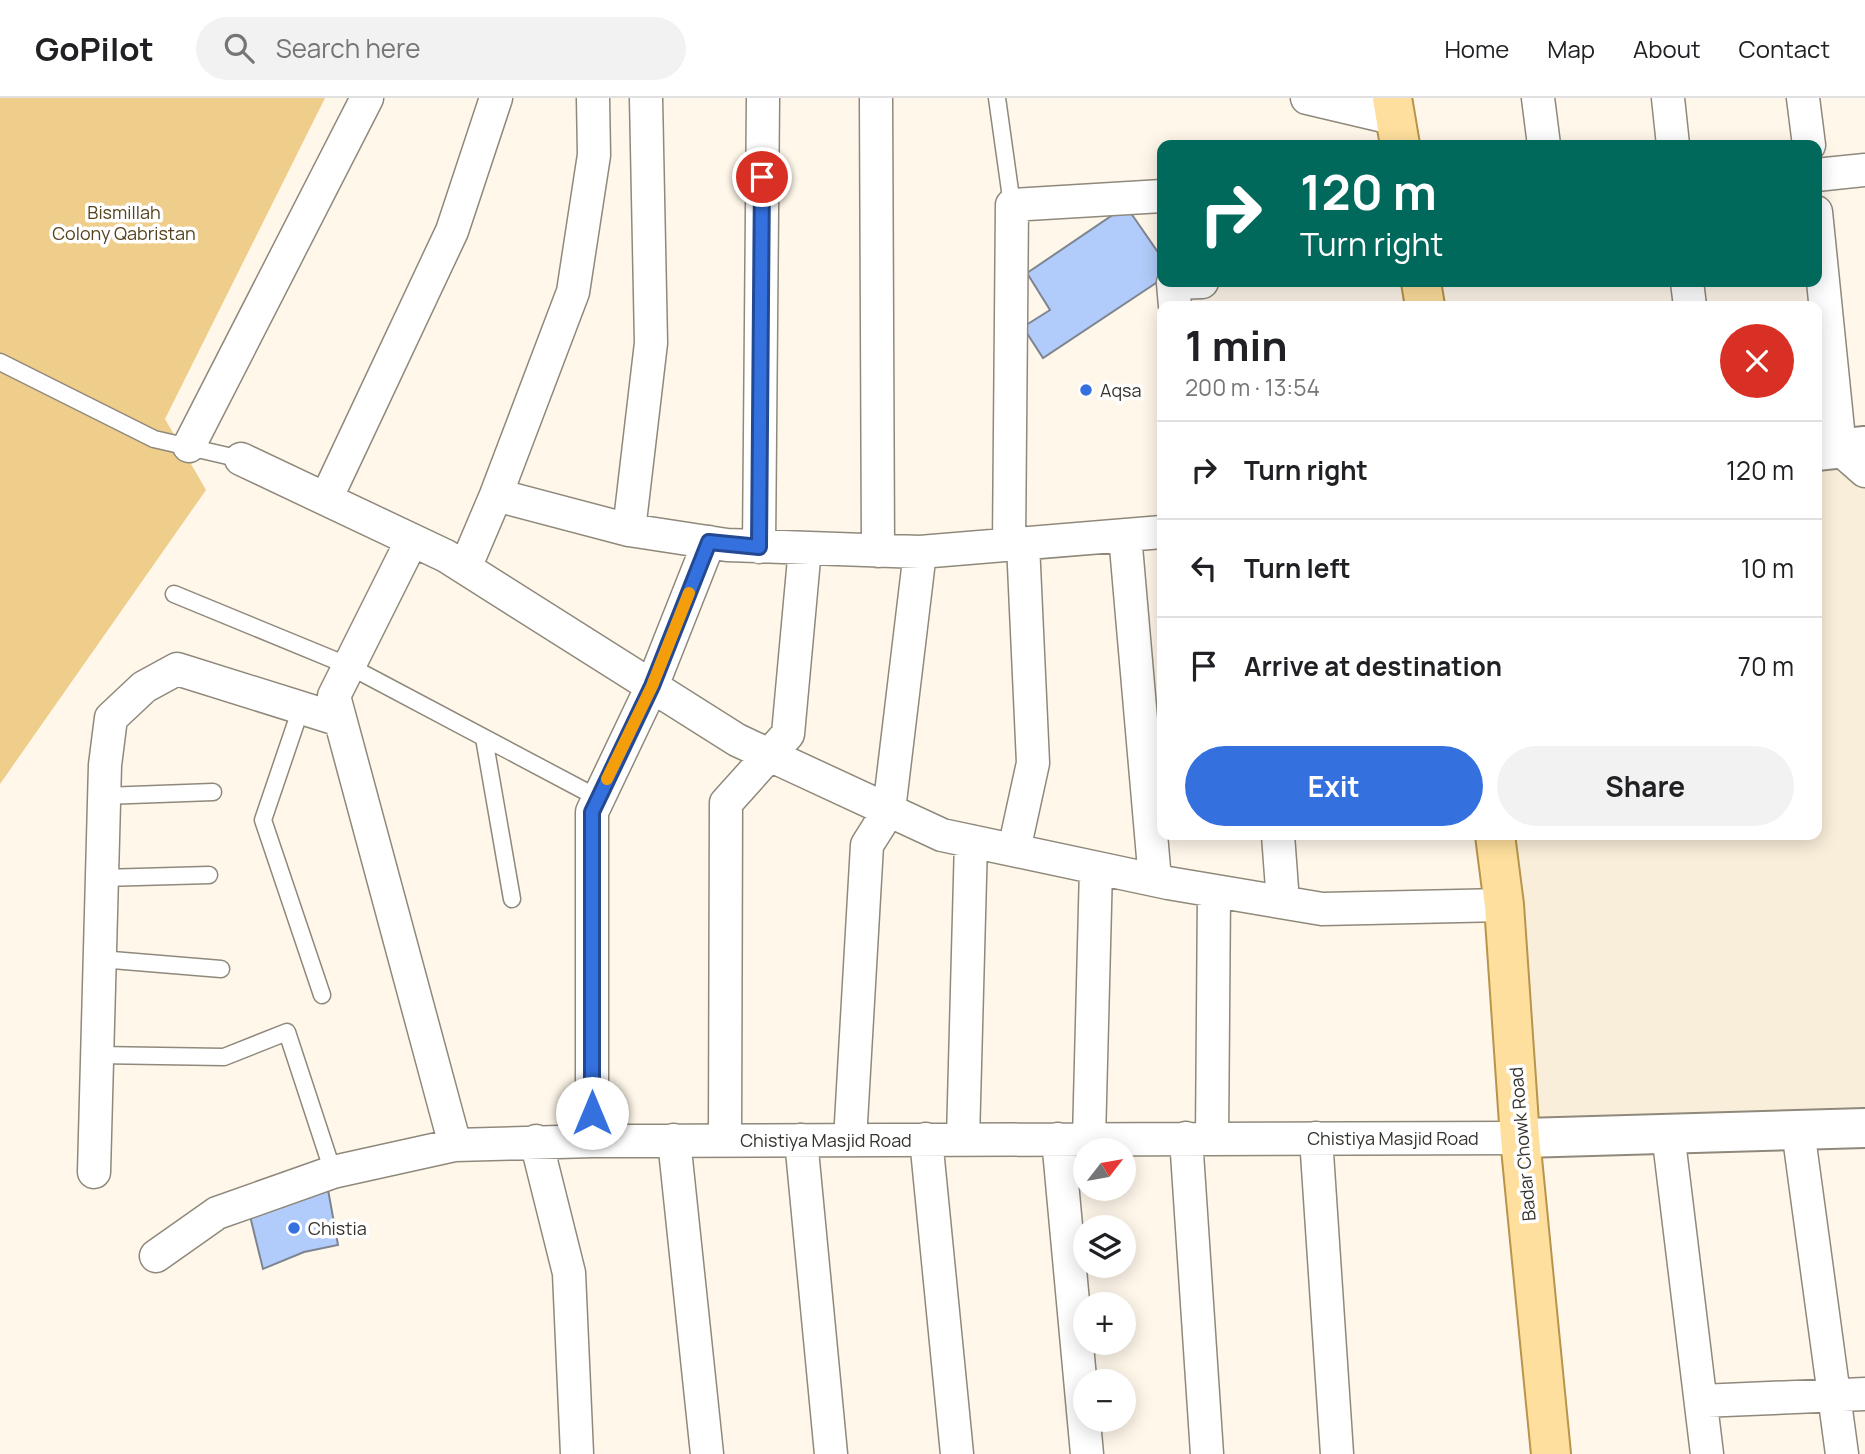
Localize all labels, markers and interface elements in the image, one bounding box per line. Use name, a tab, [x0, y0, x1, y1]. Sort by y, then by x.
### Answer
search box	[196, 17, 686, 80]
text: GoPilot	[35, 26, 154, 71]
icon: search	[220, 29, 258, 67]
text: Search here	[276, 30, 420, 66]
text: Home	[1444, 32, 1509, 65]
text: Map	[1547, 32, 1595, 65]
text: About	[1633, 32, 1701, 65]
text: Contact	[1739, 32, 1830, 65]
pin	[732, 147, 792, 207]
icon: arrive	[743, 158, 781, 196]
text: 120 m	[1300, 158, 1437, 225]
icon: right	[1185, 168, 1276, 259]
park label: Bismillah Colony Qabristan	[52, 200, 196, 245]
text: Turn right	[1300, 222, 1443, 266]
text: 1 min	[1185, 316, 1288, 374]
button: close	[1720, 324, 1794, 398]
text: 200 m · 13:54	[1185, 371, 1320, 403]
place label: Aqsa	[1100, 378, 1142, 402]
marker: Aqsa	[1078, 382, 1094, 398]
icon: right	[1185, 451, 1223, 489]
text: Turn right	[1244, 452, 1368, 488]
text: 120 m	[1726, 452, 1794, 488]
icon: left	[1185, 549, 1223, 587]
text: Turn left	[1244, 550, 1351, 586]
text: 10 m	[1741, 550, 1794, 586]
icon: arrive	[1185, 647, 1223, 685]
text: Arrive at destination	[1244, 648, 1502, 684]
text: 70 m	[1738, 648, 1794, 684]
button: Exit	[1185, 746, 1483, 826]
button: Share	[1497, 746, 1794, 826]
street label: Badar Chowk Road	[1503, 1066, 1541, 1222]
position arrow	[555, 1076, 629, 1150]
street label: Chistiya Masjid Road	[1307, 1126, 1479, 1150]
street label: Chistiya Masjid Road	[740, 1128, 912, 1152]
north arrow	[1073, 1138, 1136, 1200]
map controls	[1073, 1138, 1136, 1432]
button: layers	[1073, 1215, 1136, 1278]
place label: Chistia	[308, 1216, 367, 1240]
marker: Chistia	[286, 1220, 302, 1236]
button: +	[1073, 1292, 1136, 1355]
button: −	[1073, 1369, 1136, 1432]

